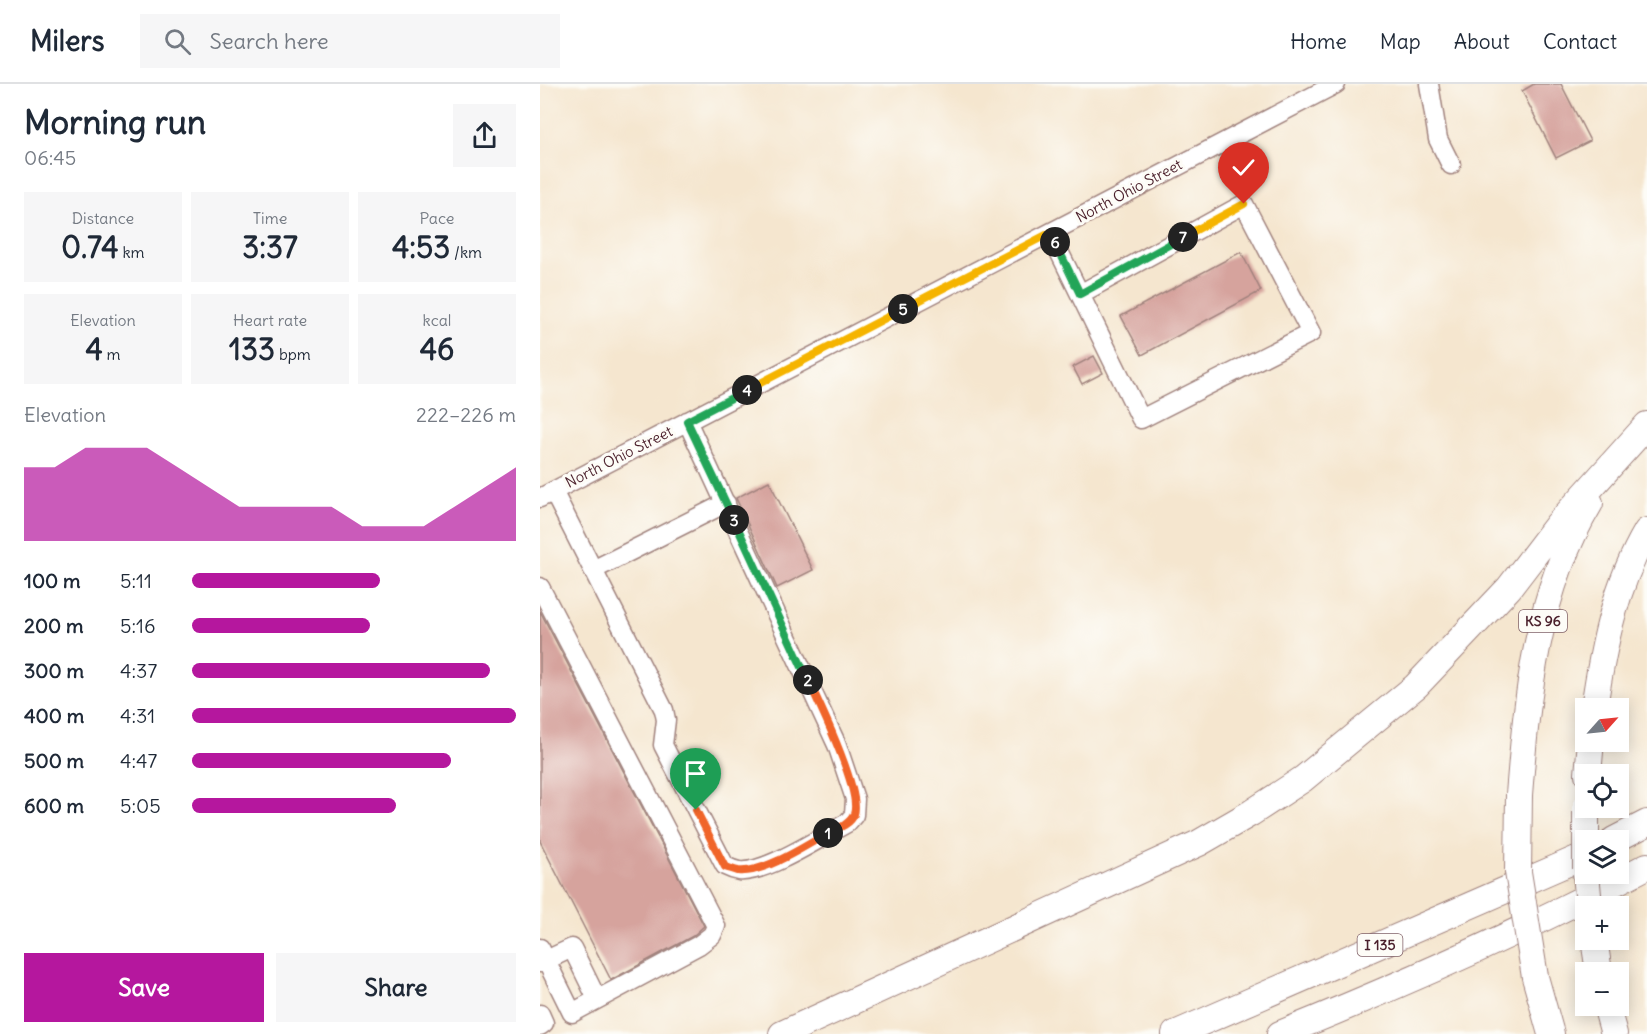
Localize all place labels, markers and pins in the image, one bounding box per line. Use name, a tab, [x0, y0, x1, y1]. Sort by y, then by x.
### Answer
pin	[1218, 142, 1269, 204]
pin: 7	[1168, 222, 1198, 252]
pin: 6	[1040, 227, 1070, 257]
pin: 5	[888, 294, 918, 324]
pin: 4	[732, 375, 762, 405]
pin: 3	[719, 505, 749, 535]
pin: 2	[793, 665, 823, 695]
pin	[670, 748, 721, 810]
pin: 1	[813, 818, 843, 848]

